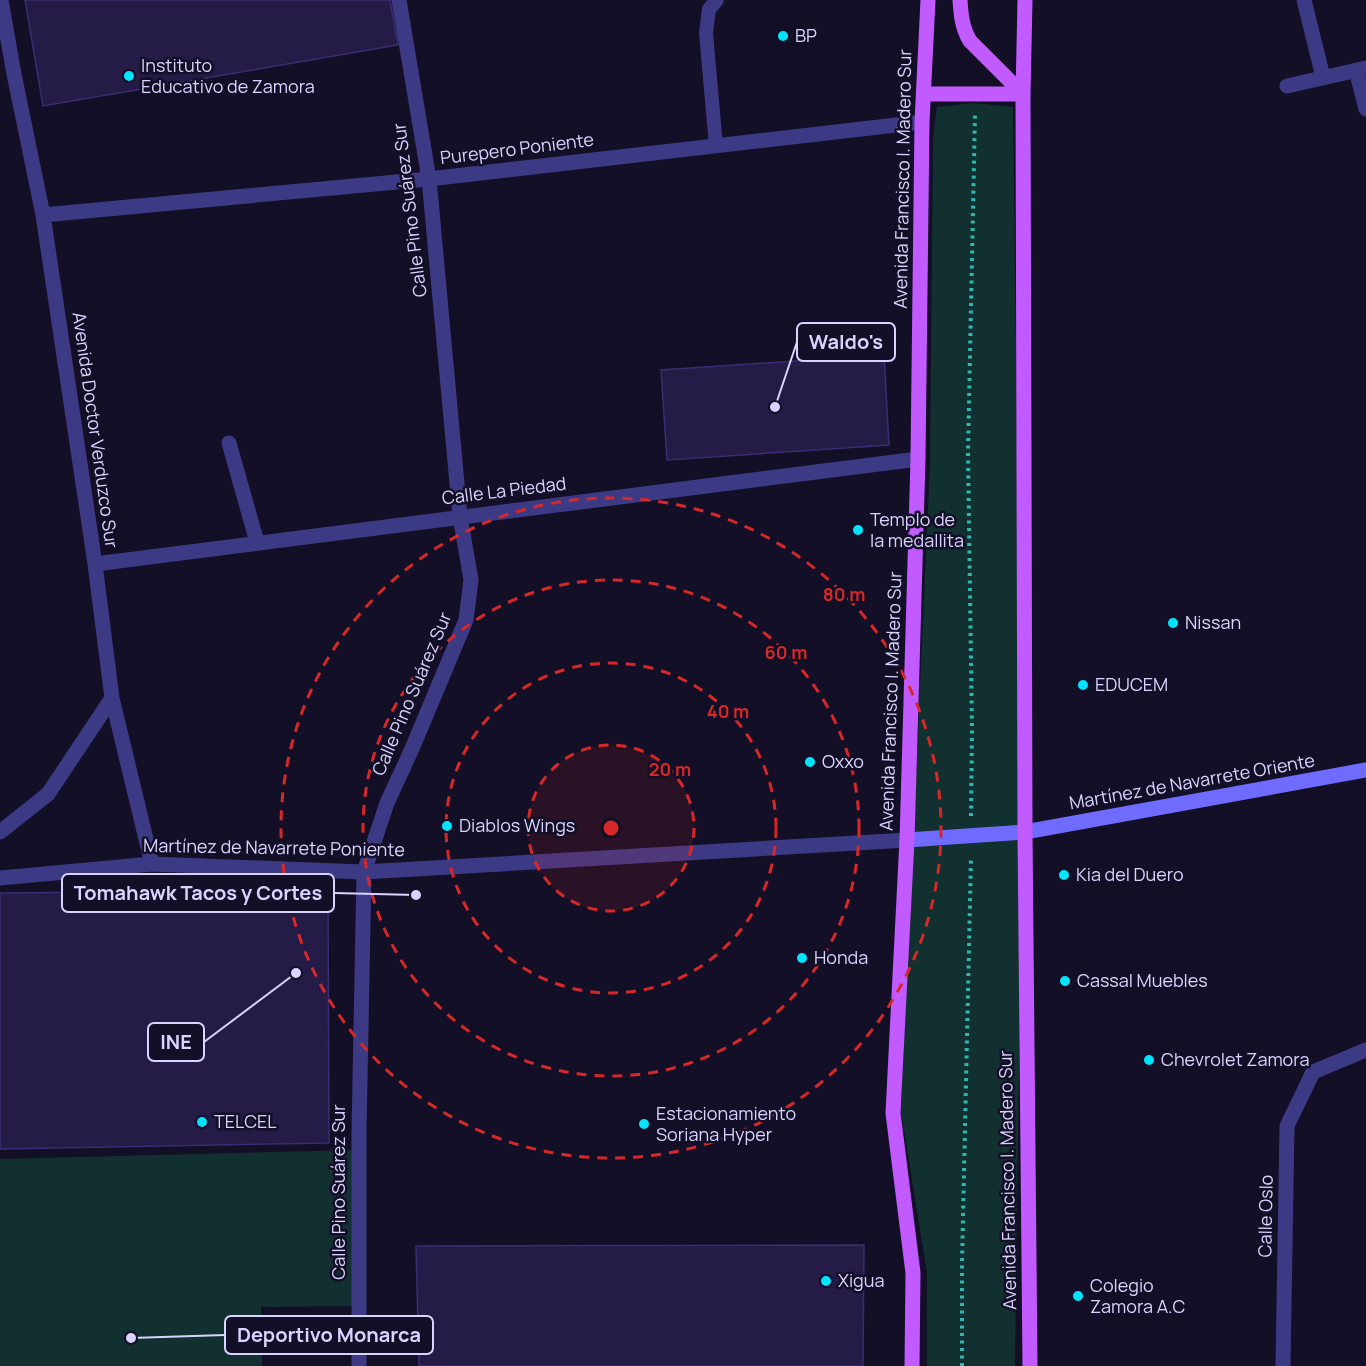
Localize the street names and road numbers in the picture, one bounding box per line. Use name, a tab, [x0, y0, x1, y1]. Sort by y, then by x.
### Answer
street label: Avenida Francisco I. Madero Sur	[888, 49, 916, 309]
street label: Calle Pino Suárez Sur	[386, 121, 432, 299]
street label: Purepero Poniente	[439, 127, 595, 169]
street label: Avenida Doctor Verduzco Sur	[68, 310, 125, 550]
street label: Calle La Piedad	[440, 470, 567, 510]
street label: Avenida Francisco I. Madero Sur	[873, 570, 907, 831]
street label: Calle Pino Suárez Sur	[366, 608, 457, 779]
street label: Martínez de Navarrete Oriente	[1067, 748, 1317, 814]
street label: Martínez de Navarrete Poniente	[143, 833, 405, 861]
street label: Avenida Francisco I. Madero Sur	[993, 1050, 1021, 1310]
street label: Calle Pino Suárez Sur	[326, 1104, 350, 1280]
street label: Calle Oslo	[1252, 1174, 1278, 1258]

